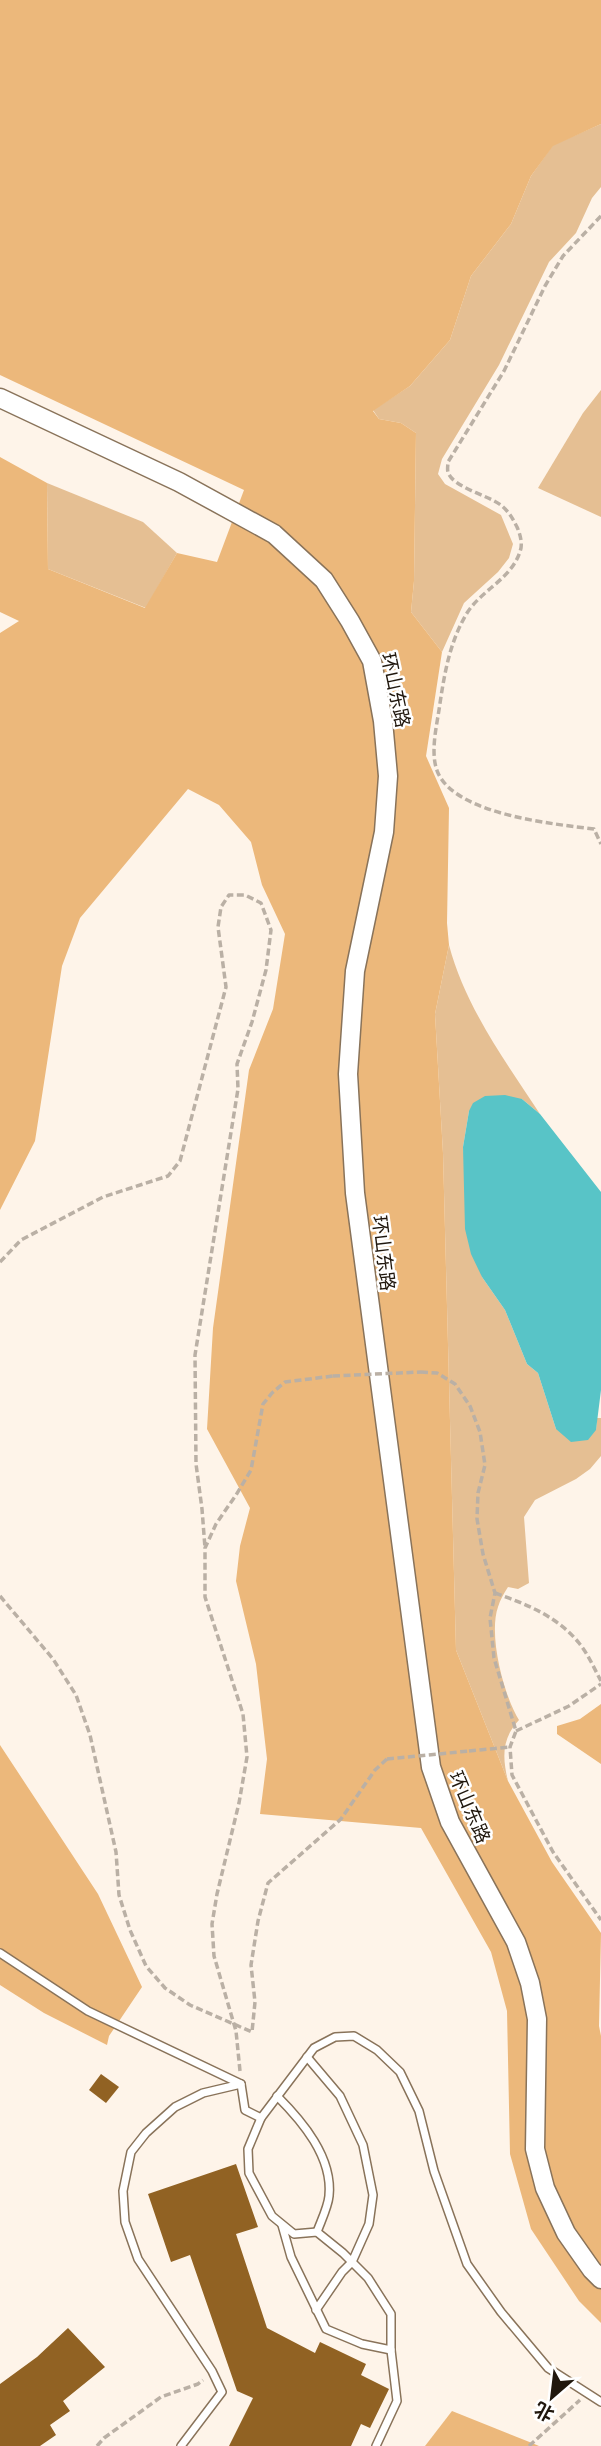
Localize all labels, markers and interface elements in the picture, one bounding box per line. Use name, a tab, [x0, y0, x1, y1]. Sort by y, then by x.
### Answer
street label: 环山东路	[376, 650, 416, 730]
street label: 环山东路	[367, 1214, 401, 1292]
street label: 环山东路	[444, 1767, 496, 1847]
north arrow	[517, 2362, 587, 2432]
text: 北	[530, 2397, 558, 2427]

